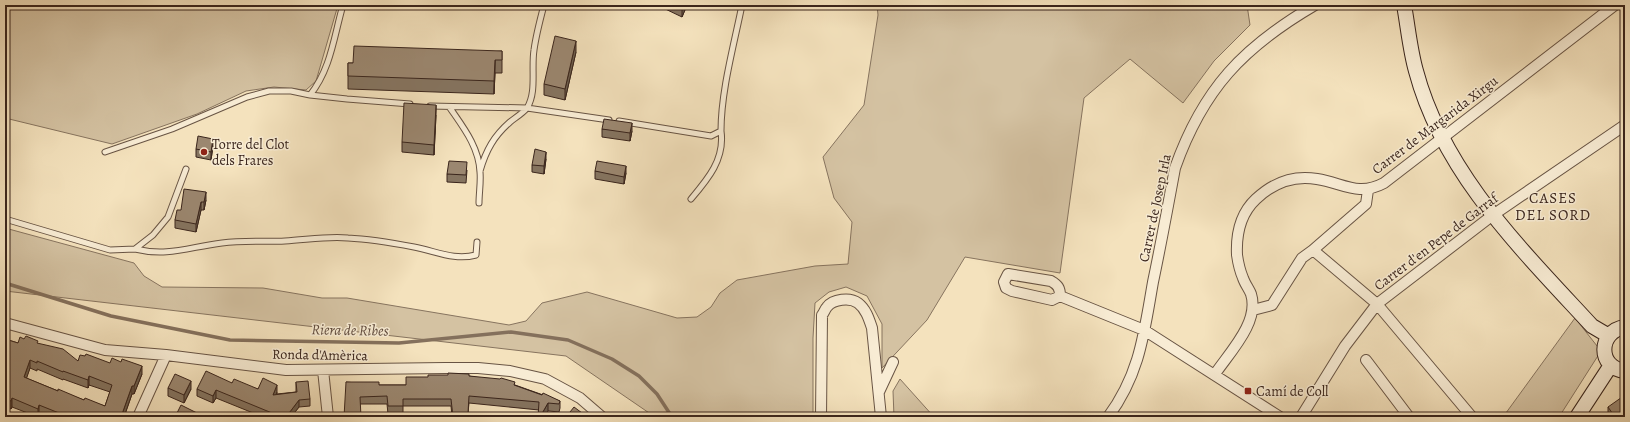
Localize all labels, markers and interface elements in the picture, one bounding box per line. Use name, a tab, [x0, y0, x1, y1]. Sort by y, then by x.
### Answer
street label: Carrer de Margarida Xirgu	[1368, 71, 1502, 179]
place label: Torre del Clot dels Frares	[212, 135, 290, 170]
marker: Torre del Clot dels Frares	[199, 147, 209, 157]
street label: Carrer de Josep Irla	[1134, 152, 1176, 264]
street label: Carrer d'en Pepe de Garraf	[1370, 188, 1504, 295]
district label: CASES DEL SORD	[1515, 188, 1591, 225]
water label: Riera de Ribes	[311, 319, 389, 341]
street label: Ronda d'Amèrica	[272, 345, 368, 365]
place label: Camí de Coll	[1256, 382, 1329, 401]
marker: Camí de Coll	[1243, 386, 1253, 396]

